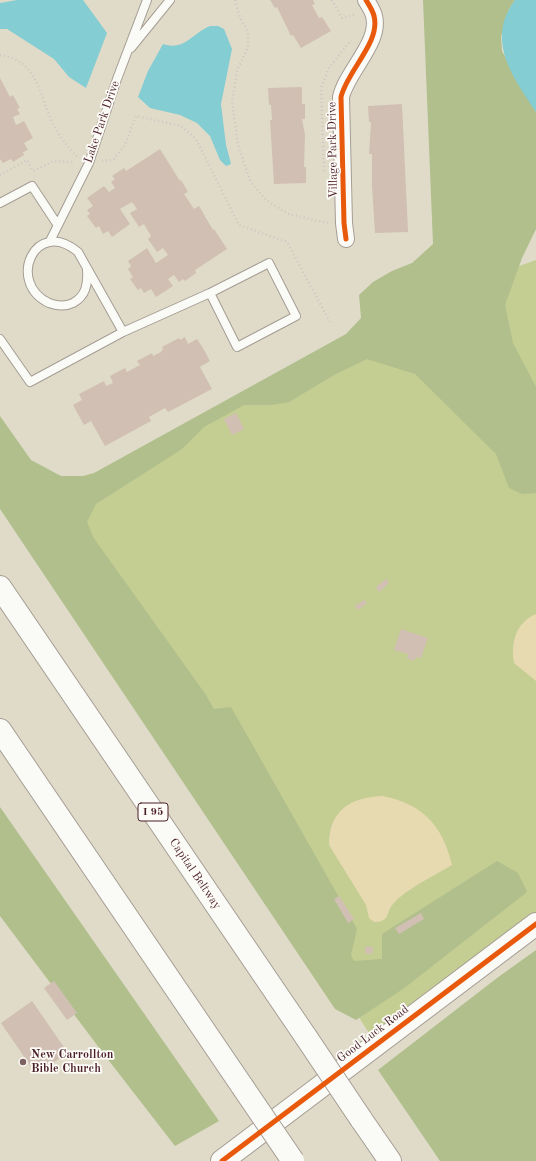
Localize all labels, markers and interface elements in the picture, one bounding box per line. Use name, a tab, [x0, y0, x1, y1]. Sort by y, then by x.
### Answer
street label: Lake Park Drive	[81, 79, 123, 165]
street label: Village Park Drive	[325, 102, 341, 198]
road number: I 95	[138, 803, 168, 821]
street label: Capital Beltway	[166, 836, 224, 912]
street label: Good Luck Road	[334, 1002, 412, 1066]
place label: New Carrollton Bible Church	[31, 1048, 113, 1076]
marker: New Carrollton Bible Church	[18, 1057, 28, 1067]

